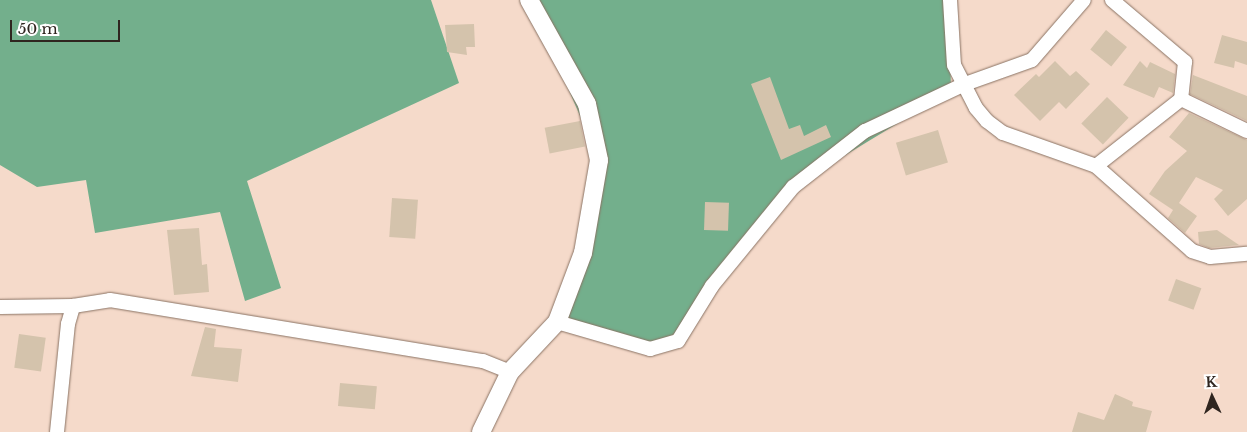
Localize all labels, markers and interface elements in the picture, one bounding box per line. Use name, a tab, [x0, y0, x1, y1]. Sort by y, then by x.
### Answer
scale bar	[12, 10, 122, 42]
text: 50 m	[18, 19, 58, 38]
north arrow	[1187, 372, 1237, 422]
text: K	[1205, 373, 1217, 391]

